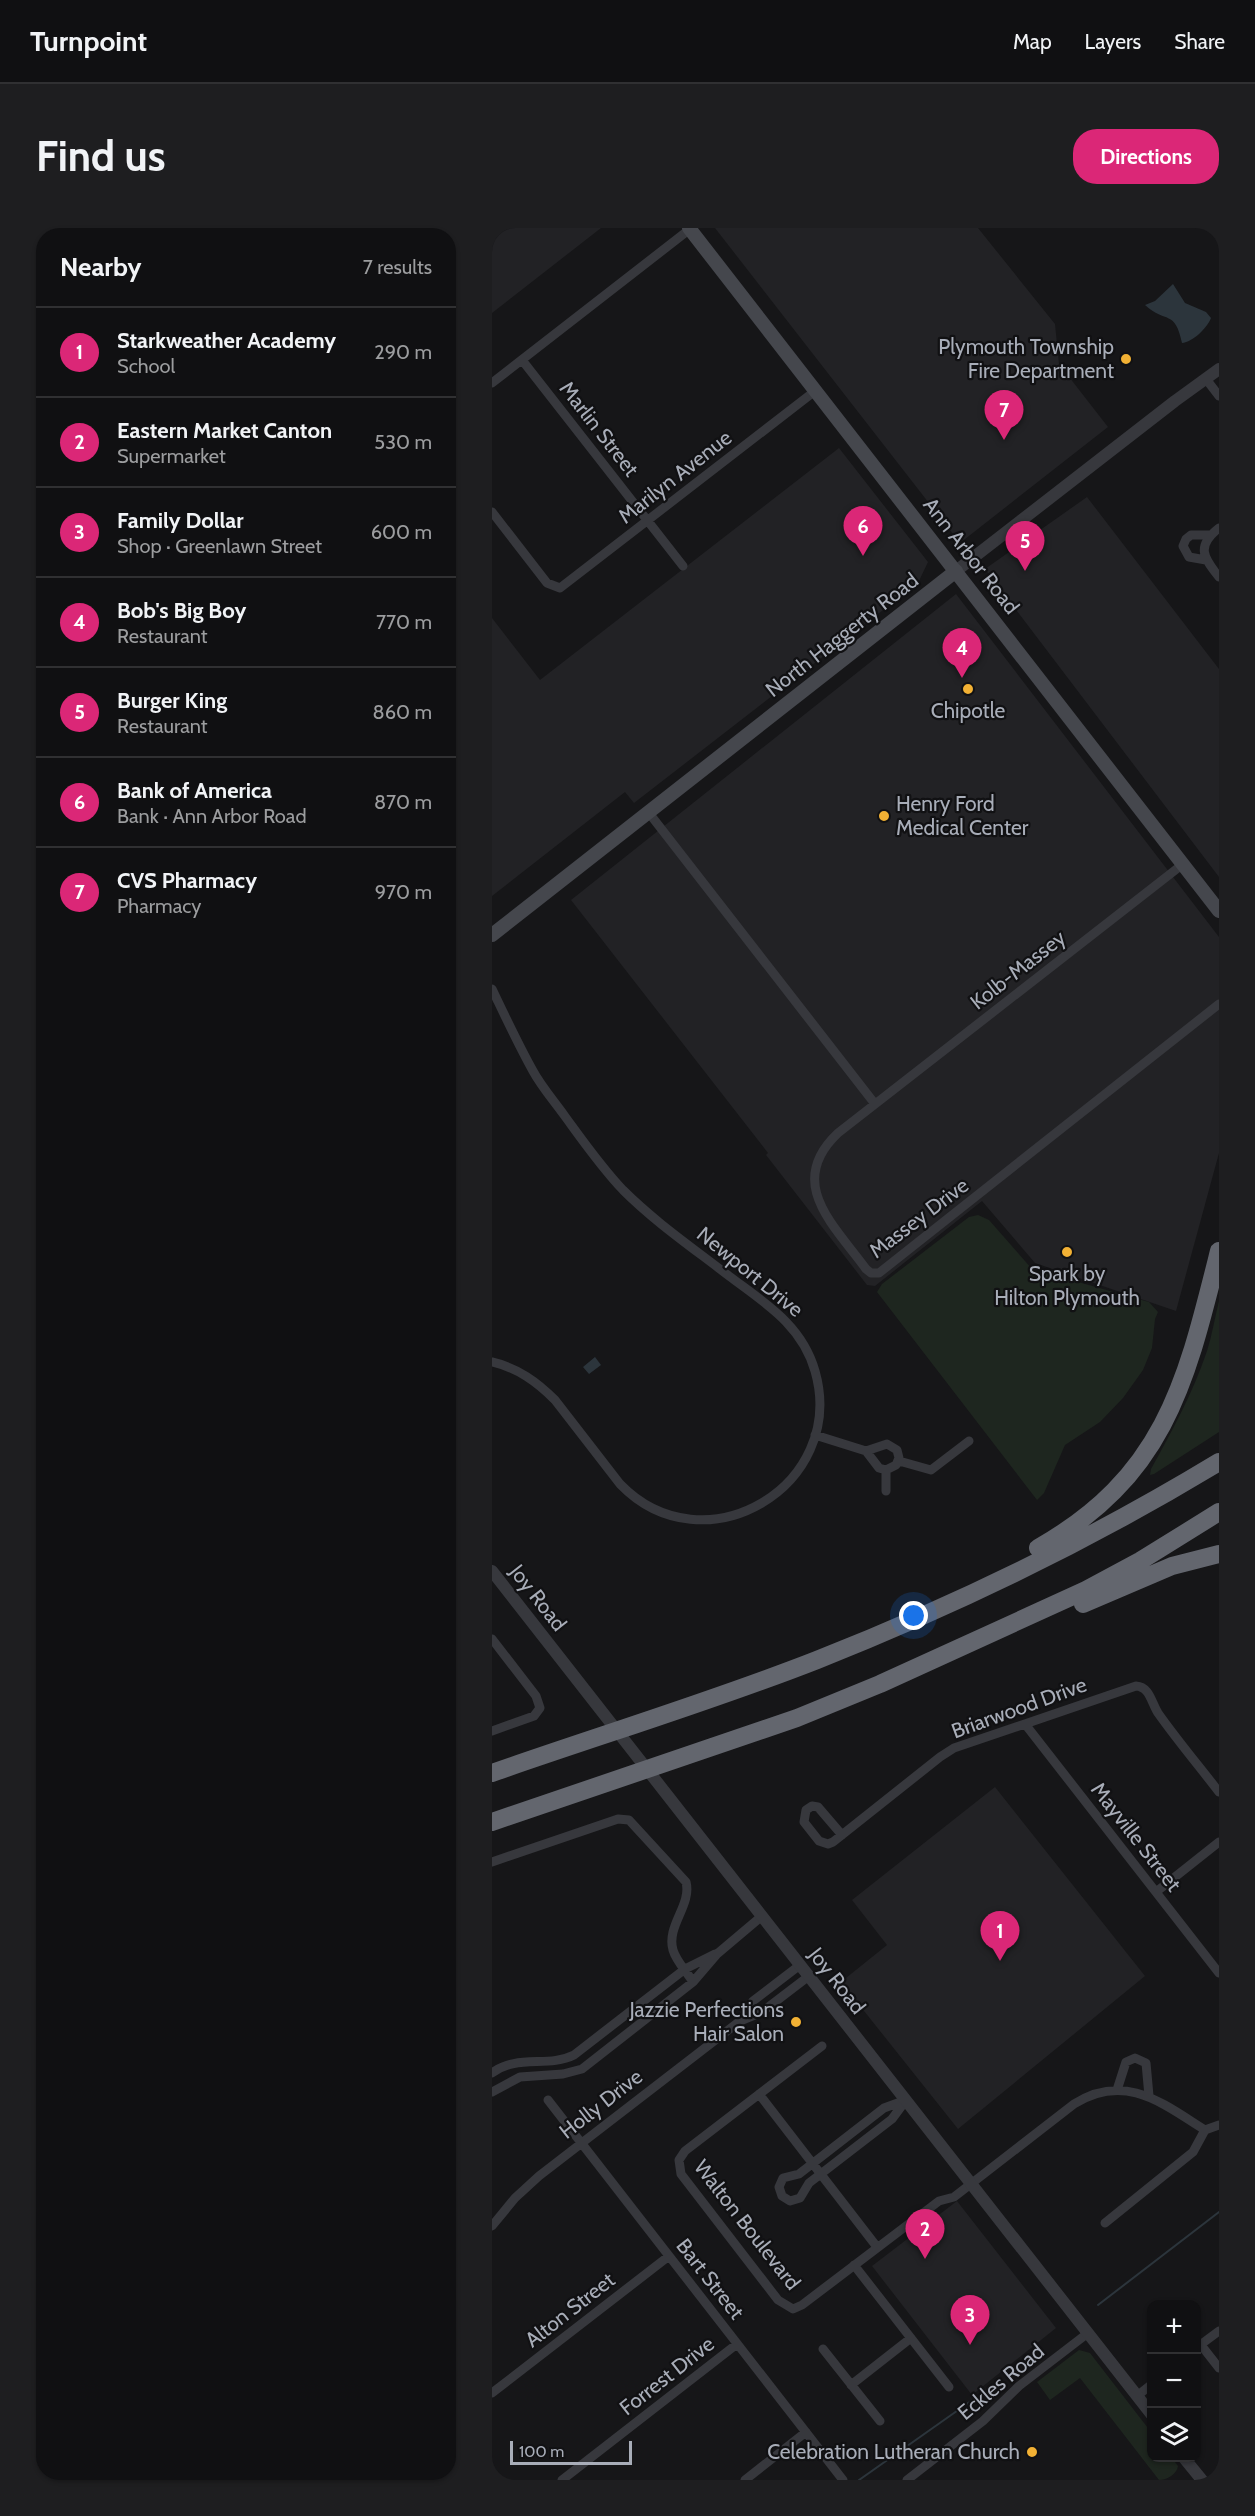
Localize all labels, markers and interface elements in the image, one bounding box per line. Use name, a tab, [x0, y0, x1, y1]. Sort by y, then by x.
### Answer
text: Turnpoint	[30, 24, 147, 58]
text: Map	[1013, 29, 1052, 54]
text: Layers	[1085, 29, 1141, 54]
text: Share	[1174, 29, 1225, 54]
button: Directions	[1073, 129, 1219, 184]
text: Find us	[36, 130, 165, 182]
text: Nearby	[60, 251, 141, 283]
text: 7 results	[363, 255, 432, 279]
text: Starkweather Academy	[117, 327, 336, 354]
place label: Plymouth Township Fire Department	[938, 334, 1114, 383]
text: 1	[76, 340, 83, 364]
text: 290 m	[374, 340, 432, 364]
marker: Plymouth Township Fire Department	[1119, 352, 1133, 366]
text: School	[117, 354, 175, 378]
street label: Marlin Street	[555, 376, 644, 481]
pin: 7	[984, 390, 1024, 440]
text: Eastern Market Canton	[117, 417, 332, 444]
street label: Marilyn Avenue	[613, 425, 736, 528]
text: 2	[74, 430, 85, 454]
text: 530 m	[374, 430, 432, 454]
text: Supermarket	[117, 444, 226, 468]
street label: Ann Arbor Road	[918, 493, 1025, 619]
pin: 6	[844, 506, 883, 556]
text: Family Dollar	[117, 507, 244, 534]
text: 3	[74, 520, 85, 544]
text: 600 m	[371, 520, 432, 544]
pin: 5	[1006, 522, 1044, 571]
text: Shop · Greenlawn Street	[117, 534, 322, 558]
street label: North Haggerty Road	[760, 567, 923, 702]
text: Bob's Big Boy	[117, 597, 246, 624]
text: 4	[73, 610, 86, 634]
text: 770 m	[376, 610, 432, 634]
text: Restaurant	[117, 624, 208, 648]
pin: 4	[942, 628, 982, 678]
marker: Chipotle	[961, 682, 975, 696]
text: Burger King	[117, 687, 227, 714]
place label: Chipotle	[931, 698, 1006, 723]
text: 5	[74, 700, 85, 724]
text: 860 m	[373, 700, 432, 724]
text: Restaurant	[117, 714, 208, 738]
text: Bank of America	[117, 777, 272, 804]
text: 6	[74, 790, 85, 814]
text: 870 m	[374, 790, 432, 814]
place label: Henry Ford Medical Center	[896, 791, 1029, 840]
text: Bank · Ann Arbor Road	[117, 804, 307, 828]
marker: Henry Ford Medical Center	[877, 809, 891, 823]
text: CVS Pharmacy	[117, 867, 257, 894]
text: 7	[74, 880, 85, 904]
text: 970 m	[375, 880, 432, 904]
text: Pharmacy	[117, 894, 201, 918]
street label: Kolb-Massey	[965, 924, 1071, 1015]
street label: Massey Drive	[864, 1172, 973, 1263]
street label: Newport Drive	[692, 1221, 809, 1322]
marker: Spark by Hilton Plymouth	[1060, 1245, 1074, 1259]
place label: Spark by Hilton Plymouth	[994, 1261, 1140, 1310]
street label: Joy Road	[504, 1559, 572, 1636]
your location	[899, 1601, 928, 1630]
street label: Briarwood Drive	[948, 1671, 1090, 1744]
street label: Mayville Street	[1086, 1777, 1187, 1896]
pin: 1	[980, 1912, 1020, 1961]
street label: Joy Road	[803, 1942, 871, 2019]
place label: Jazzie Perfections Hair Salon	[628, 1997, 784, 2046]
marker: Jazzie Perfections Hair Salon	[789, 2015, 803, 2029]
street label: Holly Drive	[554, 2063, 647, 2144]
street label: Walton Boulevard	[689, 2155, 806, 2295]
pin: 2	[906, 2210, 944, 2259]
street label: Bart Street	[671, 2234, 749, 2324]
street label: Alton Street	[520, 2267, 619, 2352]
pin: 3	[950, 2296, 990, 2345]
map controls	[1147, 2300, 1201, 2462]
button: +	[1147, 2300, 1201, 2354]
street label: Forrest Drive	[614, 2331, 719, 2420]
street label: Eckles Road	[952, 2338, 1049, 2425]
button: −	[1147, 2354, 1201, 2408]
button: layers	[1147, 2408, 1201, 2462]
scale bar	[510, 2438, 632, 2466]
place label: Celebration Lutheran Church	[767, 2439, 1020, 2464]
text: 100 m	[519, 2442, 564, 2461]
marker: Celebration Lutheran Church	[1025, 2445, 1039, 2459]

